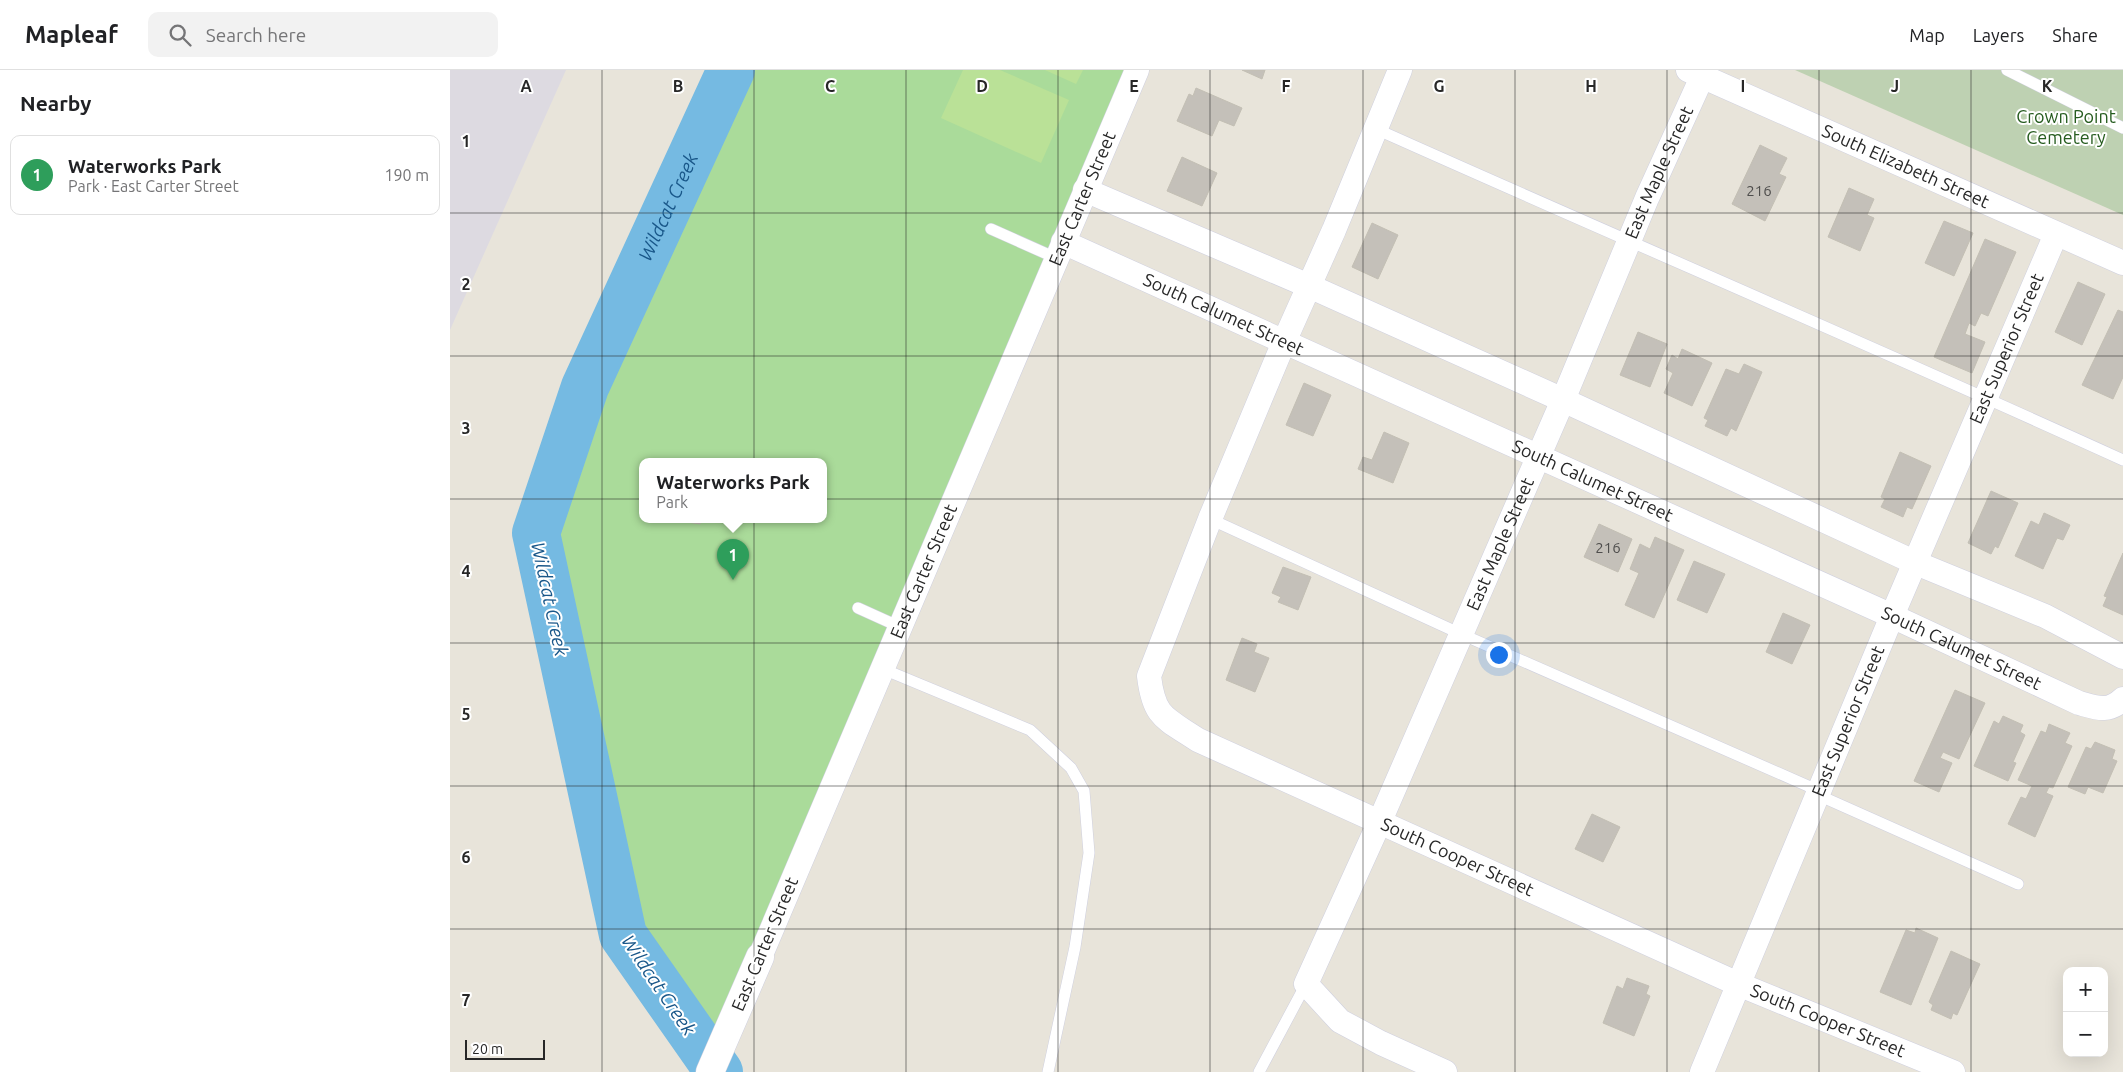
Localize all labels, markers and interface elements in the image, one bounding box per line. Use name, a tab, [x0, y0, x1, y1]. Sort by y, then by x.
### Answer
search box	[148, 12, 498, 57]
text: Mapleaf	[25, 21, 118, 48]
icon: search	[166, 21, 194, 49]
text: Search here	[206, 24, 306, 46]
text: Map	[1909, 25, 1945, 45]
text: Layers	[1973, 25, 2024, 45]
text: Share	[2052, 25, 2098, 45]
text: A	[520, 77, 532, 95]
text: B	[673, 77, 683, 95]
text: C	[825, 77, 835, 95]
text: D	[976, 77, 988, 95]
text: E	[1129, 77, 1139, 95]
text: F	[1282, 77, 1291, 95]
text: G	[1433, 77, 1445, 95]
text: H	[1585, 77, 1597, 95]
text: I	[1741, 77, 1745, 95]
text: J	[1891, 77, 1899, 95]
text: K	[2042, 77, 2053, 95]
text: Nearby	[20, 91, 91, 115]
street label: East Maple Street	[1620, 103, 1696, 241]
park label: Crown Point Cemetery	[2016, 106, 2116, 147]
street label: South Elizabeth Street	[1819, 120, 1993, 211]
street label: East Carter Street	[1044, 128, 1119, 268]
text: 1	[461, 132, 471, 150]
water label: Wildcat Creek	[634, 149, 702, 264]
text: Waterworks Park	[68, 155, 221, 177]
text: 1	[32, 166, 42, 184]
text: 190 m	[384, 166, 429, 184]
text: Park · East Carter Street	[68, 177, 239, 195]
house number: 216	[1746, 182, 1772, 199]
street label: South Calumet Street	[1140, 269, 1307, 358]
street label: East Superior Street	[1965, 270, 2047, 426]
text: 2	[461, 275, 471, 293]
text: 3	[461, 419, 471, 437]
street label: South Calumet Street	[1510, 435, 1676, 525]
popup	[639, 458, 827, 523]
text: Waterworks Park	[656, 471, 810, 493]
street label: East Maple Street	[1462, 474, 1537, 613]
text: Park	[656, 493, 688, 511]
street label: East Carter Street	[886, 501, 960, 641]
pin: 1	[717, 539, 749, 580]
house number: 216	[1595, 539, 1621, 556]
water label: Wildcat Creek	[527, 540, 573, 658]
text: 4	[461, 562, 471, 580]
street label: South Calumet Street	[1879, 602, 2045, 693]
your location	[1486, 642, 1512, 668]
street label: East Superior Street	[1807, 642, 1888, 799]
text: 5	[461, 705, 471, 723]
street label: South Cooper Street	[1378, 813, 1537, 899]
text: 6	[461, 848, 471, 866]
street label: East Carter Street	[727, 874, 801, 1014]
water label: Wildcat Creek	[617, 931, 701, 1039]
map controls	[2063, 967, 2108, 1057]
button: +	[2063, 967, 2108, 1012]
street label: South Cooper Street	[1748, 979, 1909, 1060]
text: 7	[461, 991, 471, 1009]
button: −	[2063, 1012, 2108, 1057]
scale bar	[465, 1037, 545, 1060]
text: 20 m	[472, 1041, 503, 1057]

